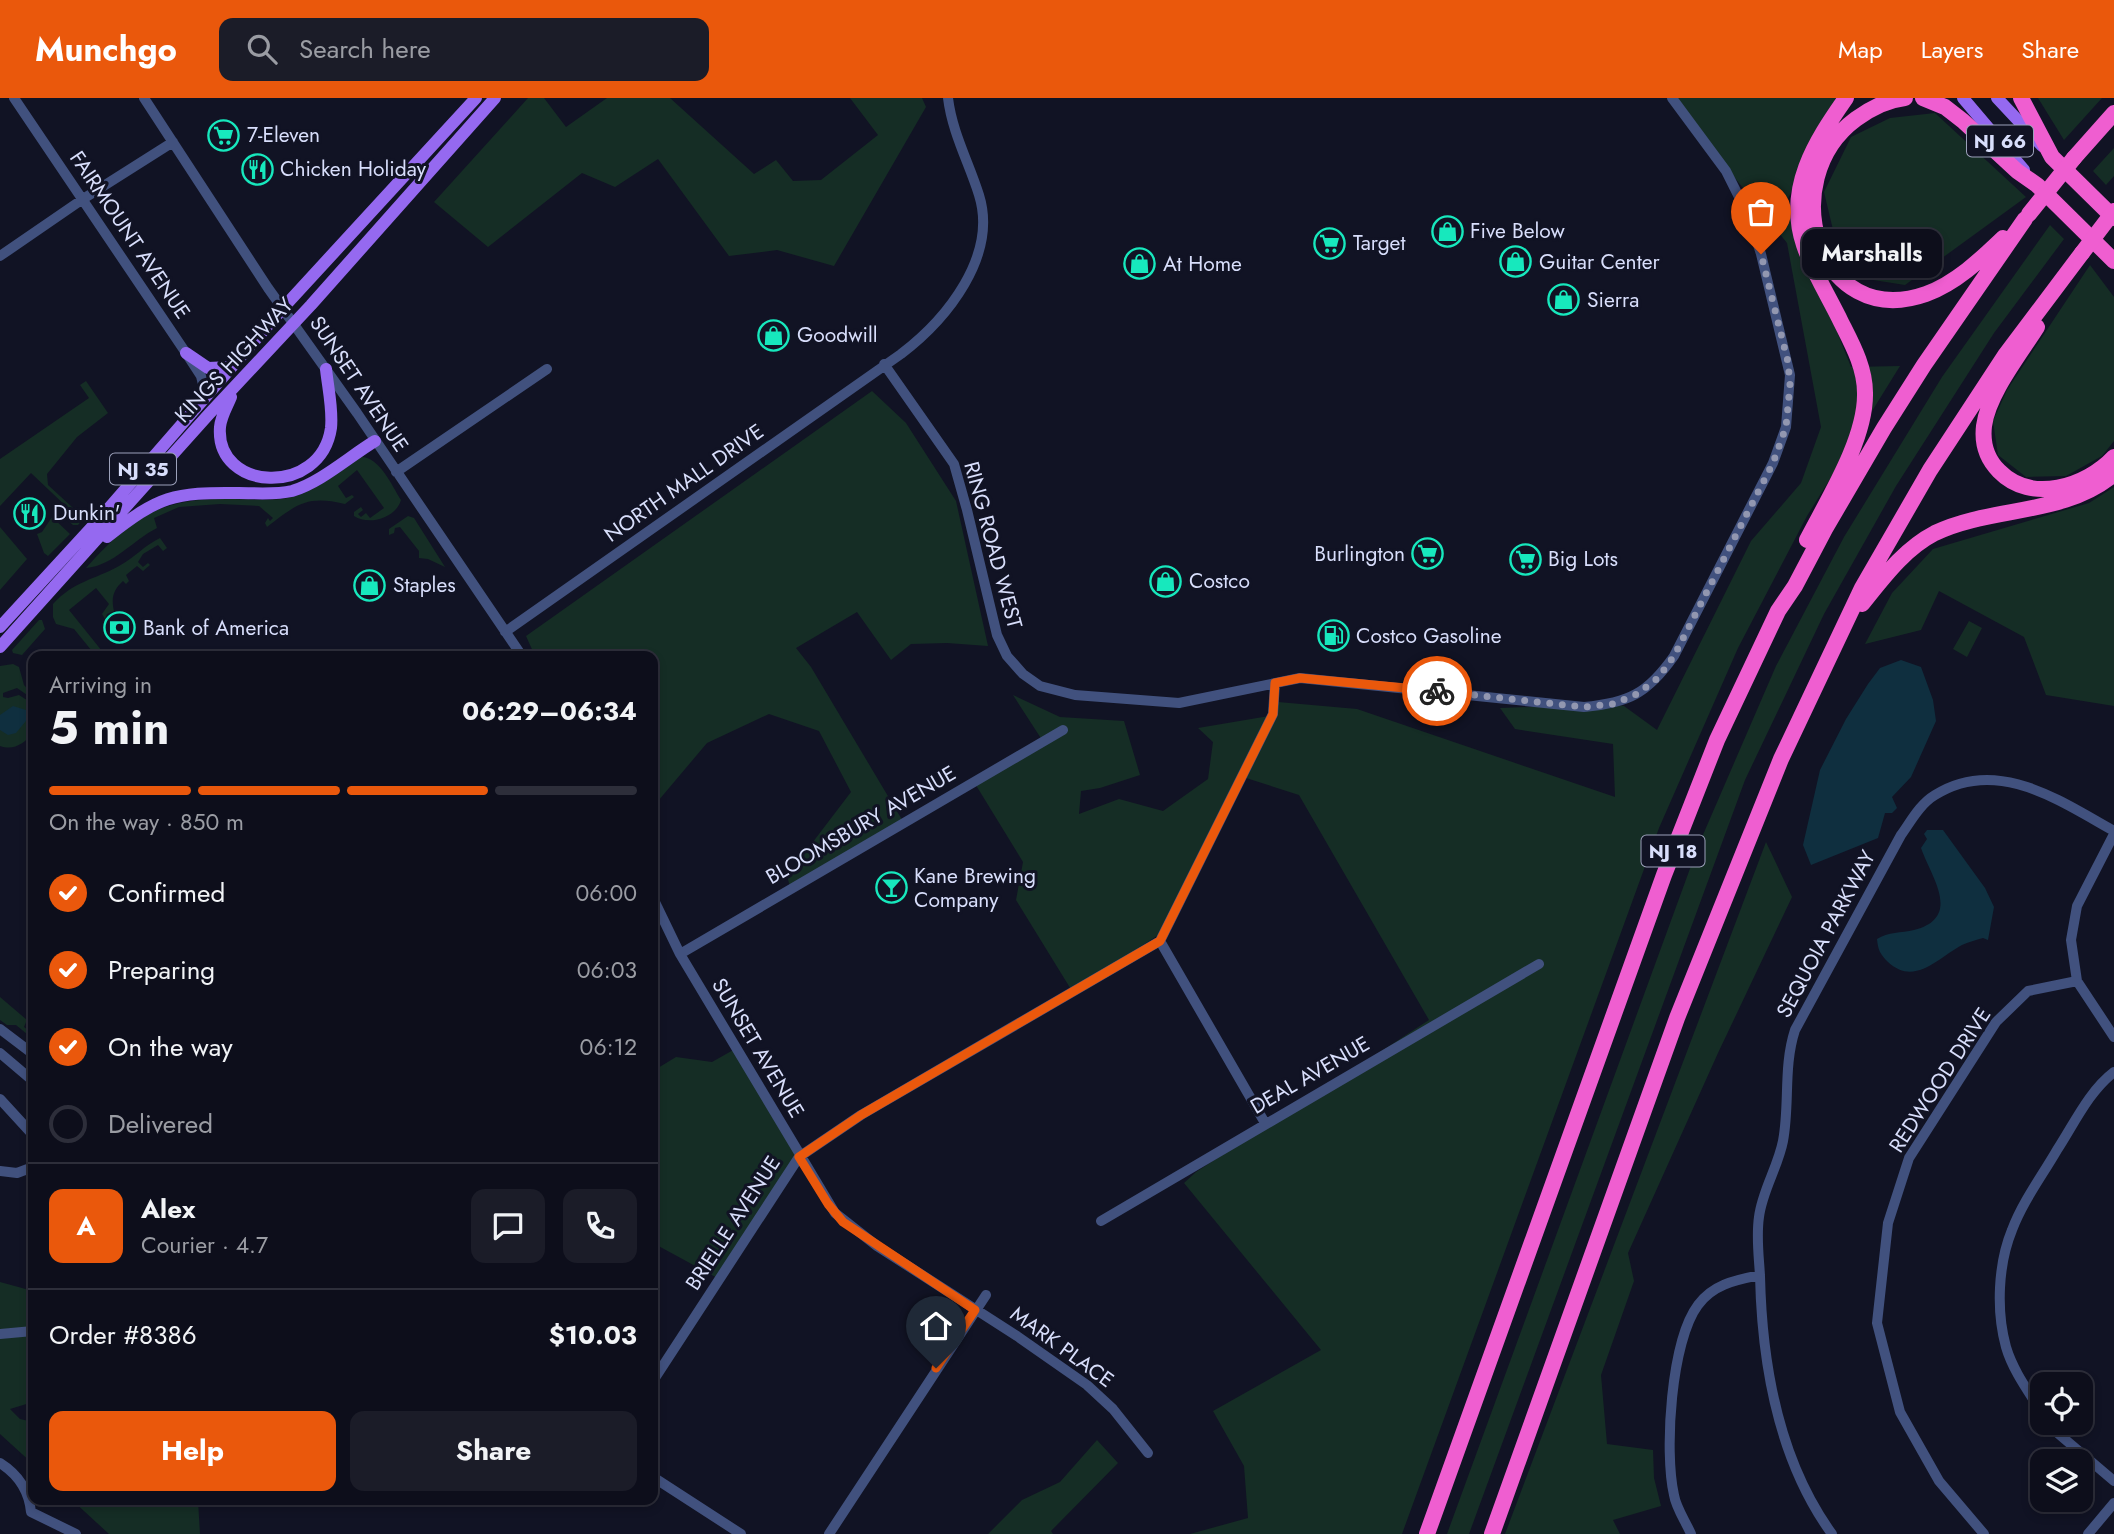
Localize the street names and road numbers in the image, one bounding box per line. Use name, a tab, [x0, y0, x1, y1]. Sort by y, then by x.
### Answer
road number: NJ 66	[1967, 126, 2033, 156]
street label: FAIRMOUNT AVENUE	[62, 145, 198, 325]
street label: KINGS HIGHWAY	[168, 290, 300, 429]
street label: SUNSET AVENUE	[302, 310, 416, 458]
street label: NORTH MALL DRIVE	[598, 417, 770, 549]
road number: NJ 35	[110, 454, 176, 484]
street label: RING ROAD WEST	[956, 458, 1030, 632]
street label: BLOOMSBURY AVENUE	[760, 758, 962, 892]
road number: NJ 18	[1642, 836, 1704, 866]
street label: SEQUOIA PARKWAY	[1769, 845, 1883, 1023]
street label: SUNSET AVENUE	[704, 972, 812, 1124]
street label: REDWOOD DRIVE	[1882, 1001, 1998, 1159]
street label: DEAL AVENUE	[1245, 1029, 1375, 1121]
street label: BRIELLE AVENUE	[678, 1150, 788, 1296]
street label: MARK PLACE	[1004, 1299, 1120, 1395]

